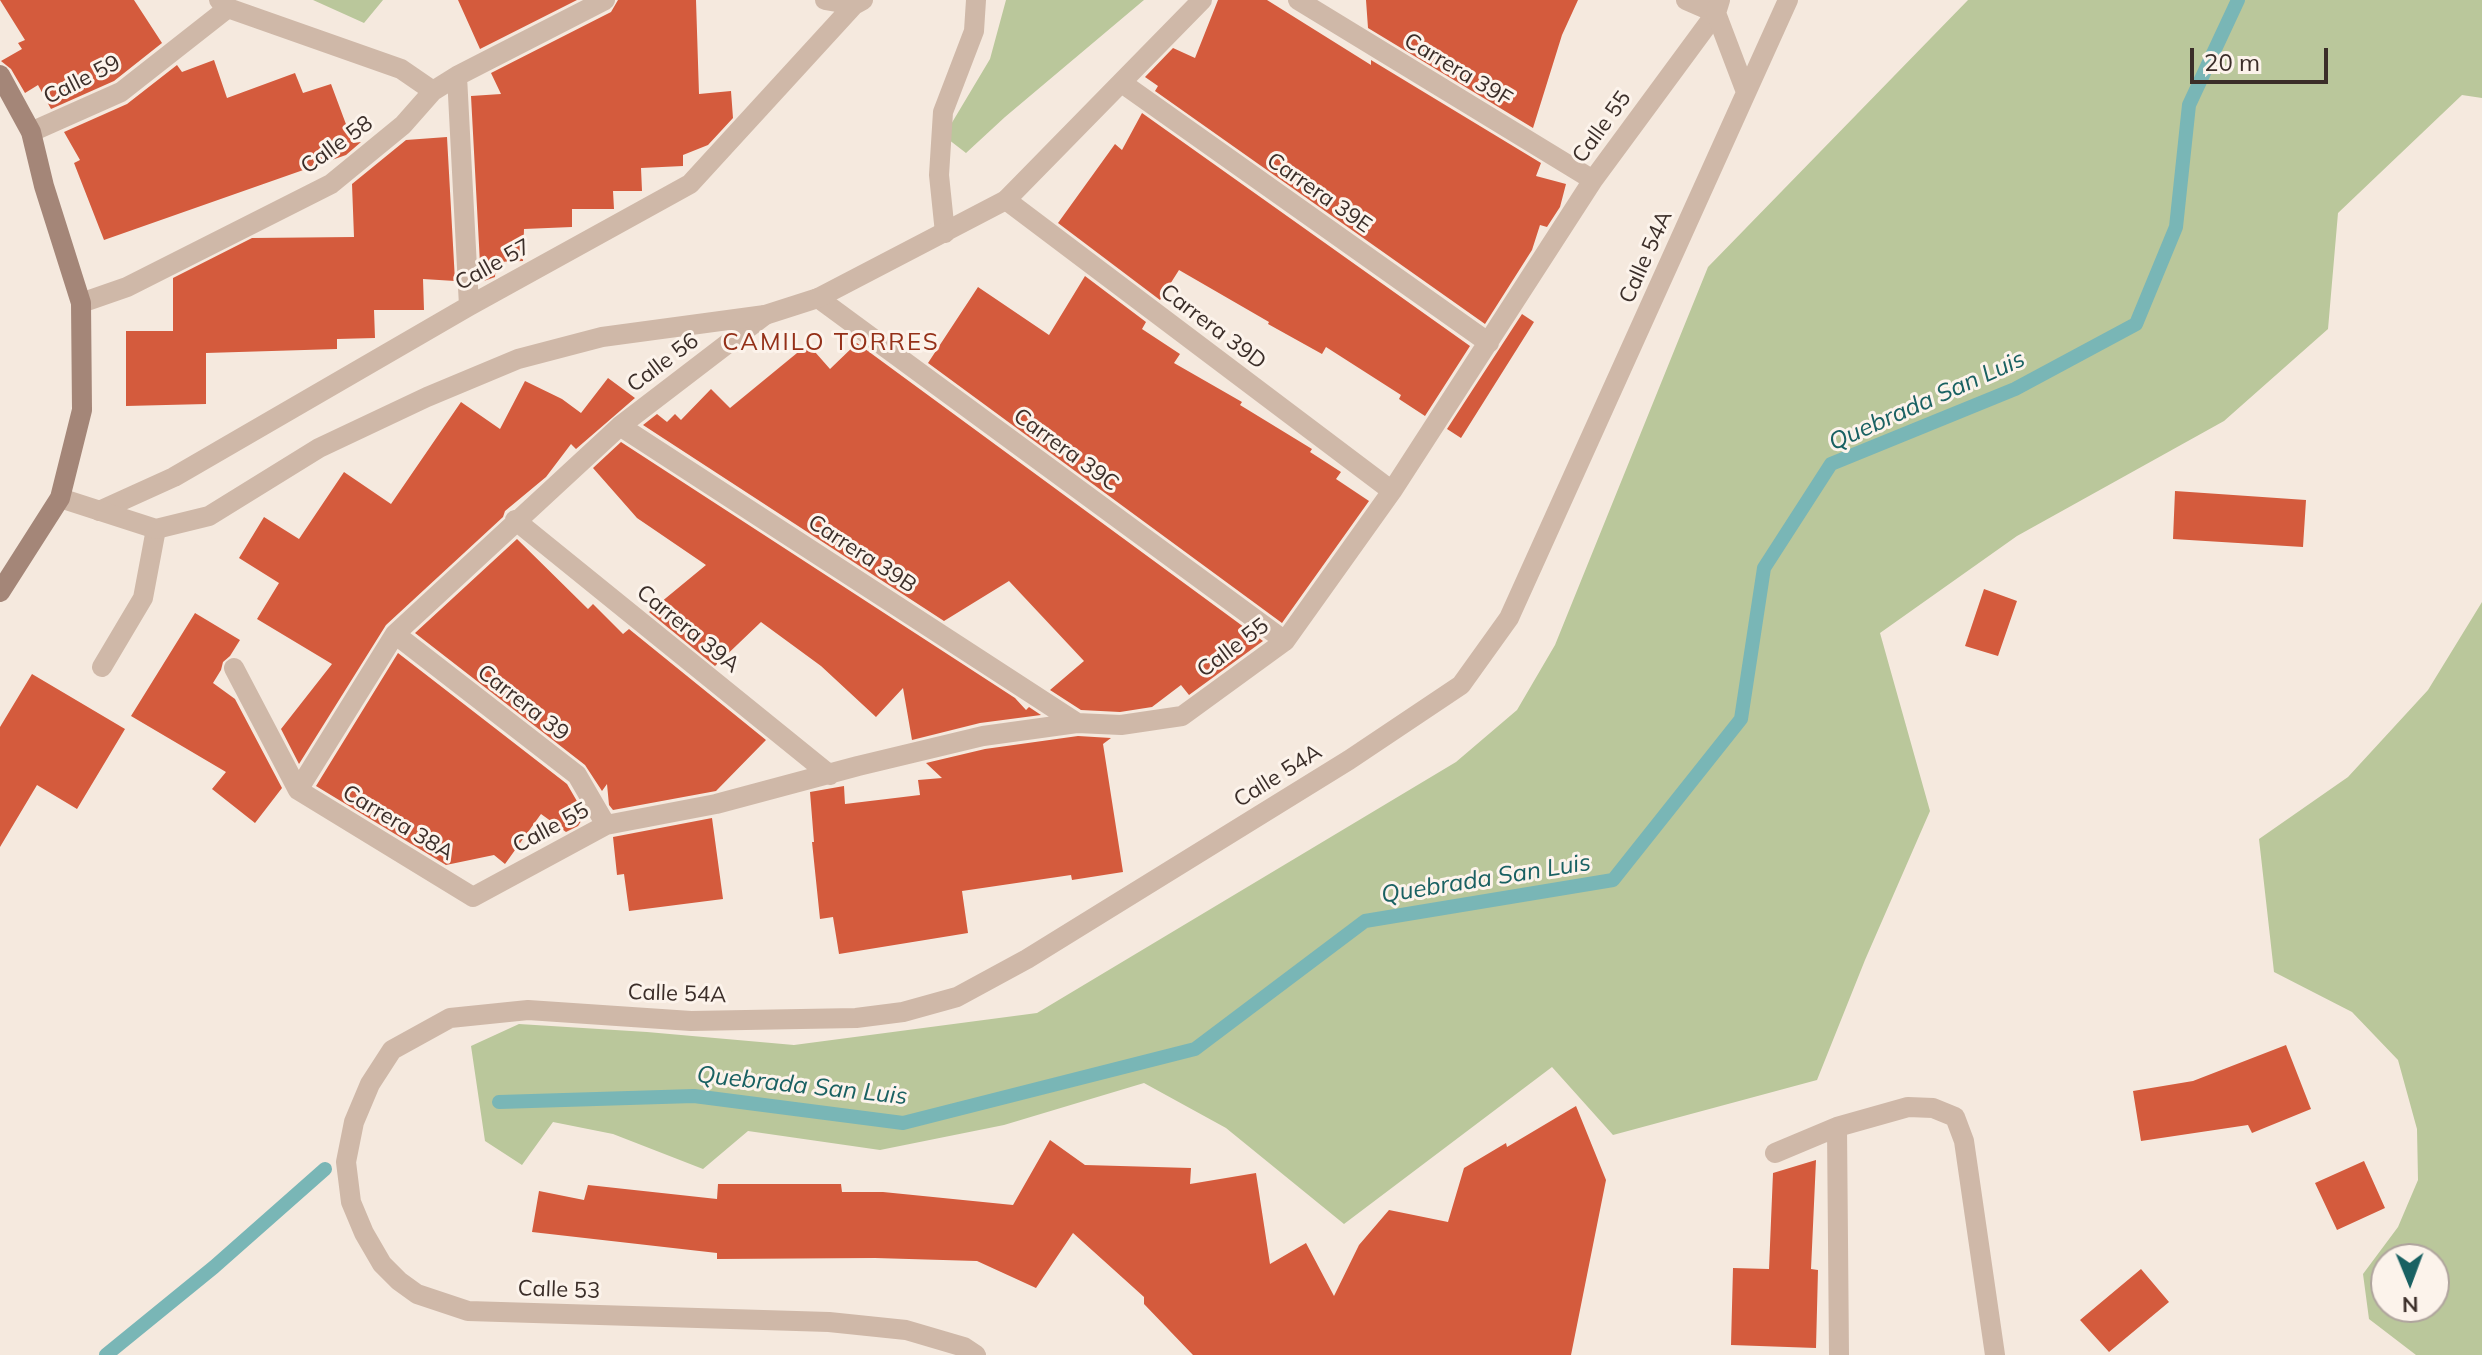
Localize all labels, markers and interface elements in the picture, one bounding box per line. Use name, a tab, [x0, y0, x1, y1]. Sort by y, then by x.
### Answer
street label: Carrera 39F	[1399, 27, 1517, 113]
scale bar	[2194, 32, 2332, 82]
text: 20 m	[2204, 47, 2260, 77]
street label: Calle 59	[39, 50, 125, 110]
street label: Calle 55	[1567, 86, 1637, 168]
street label: Calle 58	[296, 110, 378, 180]
street label: Carrera 39E	[1262, 147, 1376, 239]
street label: Calle 54A	[1614, 207, 1678, 307]
street label: Calle 57	[451, 233, 535, 297]
street label: Carrera 39D	[1155, 279, 1271, 375]
street label: Calle 56	[622, 328, 704, 398]
district label: CAMILO TORRES	[722, 329, 940, 357]
water label: Quebrada San Luis	[1824, 345, 2030, 457]
street label: Carrera 39C	[1008, 403, 1124, 497]
street label: Carrera 39B	[803, 509, 921, 599]
street label: Carrera 39A	[631, 579, 745, 679]
street label: Calle 55	[1192, 613, 1274, 683]
street label: Carrera 39	[472, 659, 574, 747]
street label: Calle 54A	[1229, 739, 1327, 813]
street label: Carrera 38A	[338, 779, 458, 867]
street label: Calle 55	[508, 797, 594, 859]
water label: Quebrada San Luis	[1379, 848, 1593, 910]
street label: Calle 54A	[627, 979, 727, 1009]
water label: Quebrada San Luis	[695, 1061, 909, 1111]
north arrow	[2370, 1243, 2450, 1323]
street label: Calle 53	[517, 1275, 601, 1305]
text: N	[2402, 1291, 2419, 1319]

